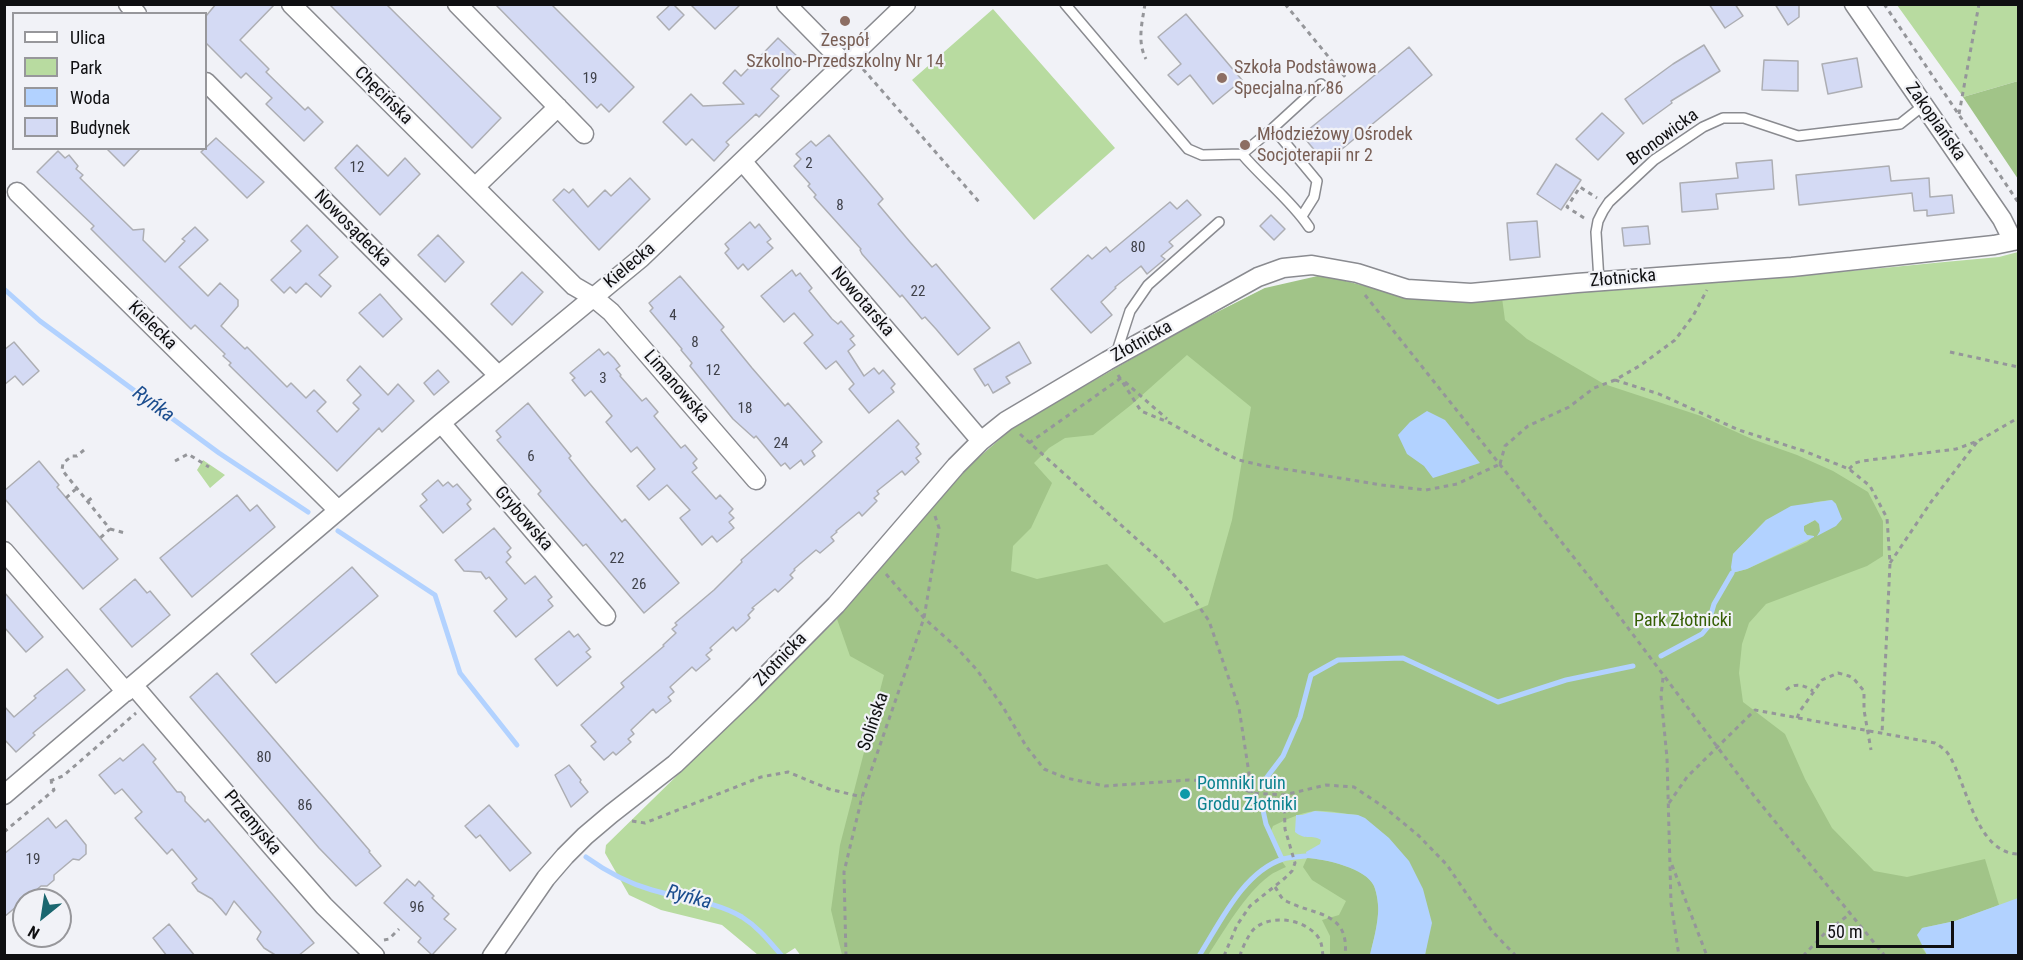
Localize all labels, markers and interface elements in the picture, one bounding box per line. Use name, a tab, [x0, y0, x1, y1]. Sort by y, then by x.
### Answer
legend	[12, 12, 207, 150]
marker: Zespół Szkolno-Przedszkolny Nr 14	[838, 14, 852, 28]
text: Ulica	[70, 27, 105, 48]
place label: Zespół Szkolno-Przedszkolny Nr 14	[746, 30, 944, 72]
text: Park	[70, 57, 102, 78]
place label: Szkoła Podstawowa Specjalna nr 86	[1234, 57, 1377, 100]
street label: Chęcińska	[349, 62, 417, 130]
house number: 19	[583, 70, 597, 88]
marker: Szkoła Podstawowa Specjalna nr 86	[1215, 71, 1229, 85]
street label: Zakopiańska	[1900, 79, 1970, 165]
text: Woda	[70, 87, 110, 108]
street label: Bronowicka	[1623, 105, 1703, 171]
text: Budynek	[70, 117, 130, 138]
place label: Młodzieżowy Ośrodek Socjoterapii nr 2	[1257, 124, 1413, 166]
marker: Młodzieżowy Ośrodek Socjoterapii nr 2	[1238, 138, 1252, 152]
house number: 2	[805, 155, 813, 173]
house number: 12	[350, 159, 364, 177]
street label: Nowosądecka	[309, 186, 395, 272]
house number: 8	[836, 197, 844, 215]
street label: Kielecka	[600, 238, 660, 294]
house number: 80	[1131, 239, 1145, 257]
street label: Nowotarska	[826, 263, 898, 341]
street label: Złotnicka	[1589, 265, 1657, 293]
house number: 22	[911, 283, 925, 301]
street label: Kielecka	[123, 297, 181, 355]
house number: 4	[669, 307, 677, 325]
street label: Złotnicka	[1108, 317, 1176, 367]
house number: 8	[691, 334, 699, 352]
street label: Limanowska	[639, 346, 713, 428]
house number: 12	[706, 362, 720, 380]
house number: 3	[599, 370, 607, 388]
water label: Ryńka	[127, 382, 179, 428]
house number: 18	[738, 400, 752, 418]
house number: 24	[774, 435, 788, 453]
house number: 6	[527, 448, 535, 466]
street label: Grybowska	[489, 482, 557, 556]
house number: 22	[610, 550, 624, 568]
house number: 26	[632, 576, 646, 594]
park label: Park Złotnicki	[1634, 610, 1732, 632]
street label: Złotnicka	[750, 629, 812, 691]
street label: Solińska	[854, 690, 894, 754]
house number: 80	[257, 749, 271, 767]
place label: Pomniki ruin Grodu Złotniki	[1197, 773, 1297, 816]
street label: Przemyska	[219, 786, 285, 860]
marker: Pomniki ruin Grodu Złotniki	[1178, 787, 1192, 801]
house number: 86	[298, 797, 312, 815]
house number: 19	[26, 851, 40, 869]
water label: Ryńka	[664, 880, 714, 916]
north arrow	[12, 888, 72, 948]
house number: 96	[410, 899, 424, 917]
scale bar	[1819, 909, 1957, 947]
text: 50 m	[1827, 921, 1862, 942]
text: N	[25, 922, 43, 943]

